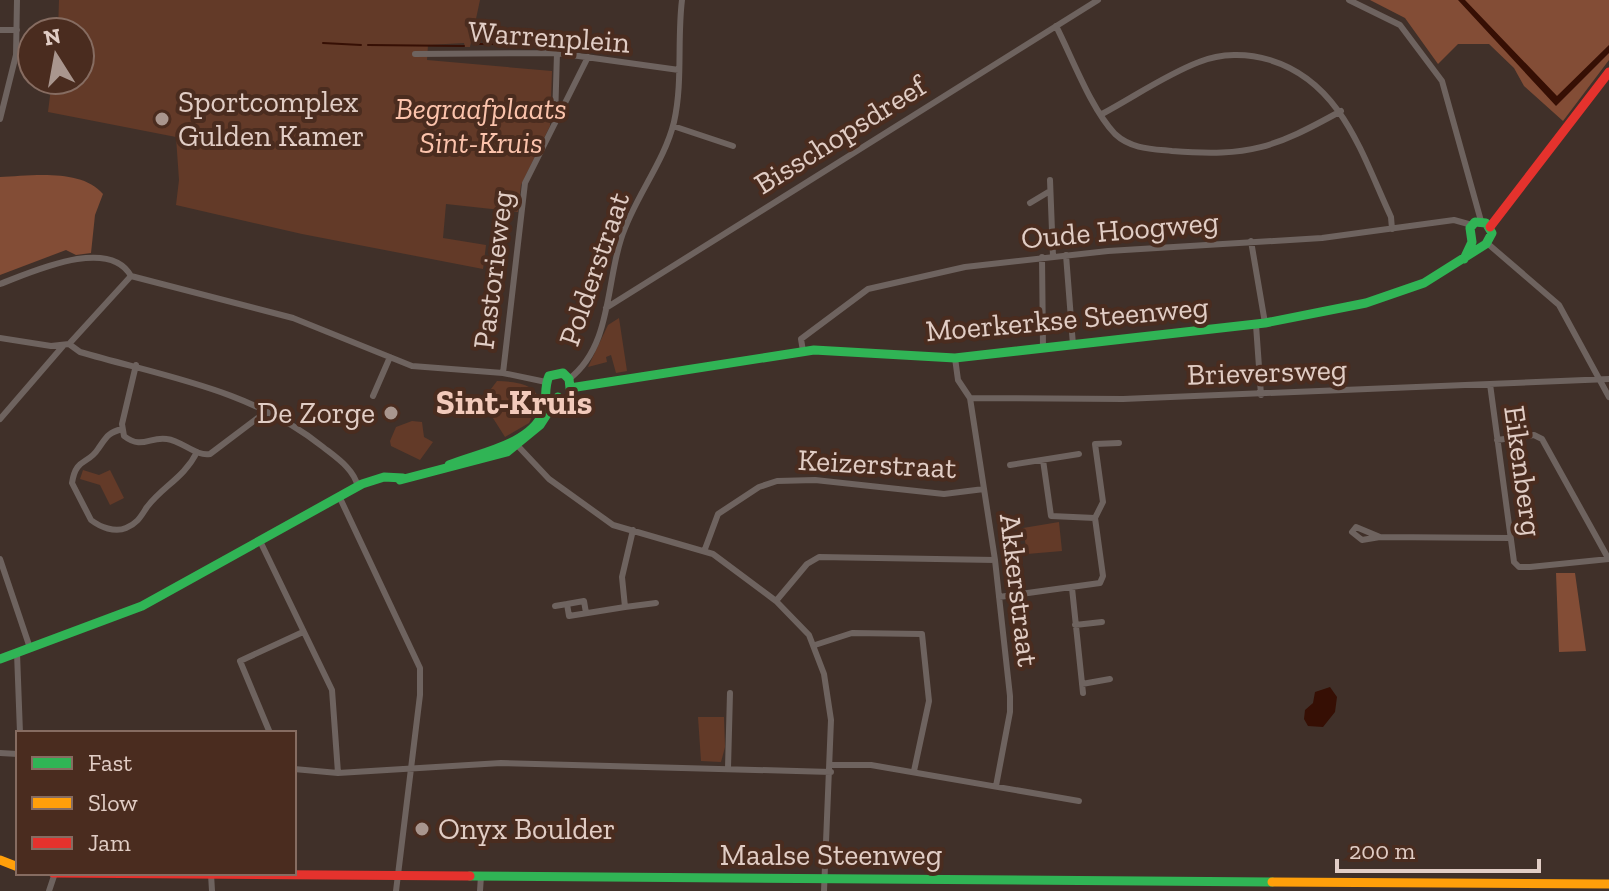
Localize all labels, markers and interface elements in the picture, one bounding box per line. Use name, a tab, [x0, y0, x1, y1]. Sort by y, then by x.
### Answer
street label: Warrenplein	[467, 13, 631, 61]
north arrow	[16, 16, 96, 96]
text: N	[41, 22, 63, 52]
street label: Bisschopsdreef	[748, 67, 934, 202]
place label: Sportcomplex Gulden Kamer	[178, 84, 364, 154]
park label: Begraafplaats Sint-Kruis	[395, 91, 567, 161]
marker: Sportcomplex Gulden Kamer	[153, 110, 171, 128]
street label: Polderstraat	[551, 187, 637, 351]
street label: Pastorieweg	[465, 189, 521, 351]
street label: Oude Hoogweg	[1020, 203, 1220, 257]
street label: Moerkerkse Steenweg	[924, 289, 1210, 349]
street label: Brieversweg	[1186, 351, 1348, 393]
district label: Sint-Kruis	[436, 382, 592, 423]
place label: De Zorge	[257, 395, 375, 431]
street label: Eikenberg	[1496, 403, 1550, 539]
marker: De Zorge	[382, 404, 400, 422]
street label: Keizerstraat	[797, 442, 957, 486]
street label: Akkerstraat	[992, 511, 1046, 669]
legend	[16, 731, 296, 875]
text: Fast	[88, 748, 132, 777]
text: Slow	[88, 788, 138, 817]
place label: Onyx Boulder	[438, 811, 615, 847]
marker: Onyx Boulder	[413, 820, 431, 838]
scale bar	[1337, 823, 1539, 873]
text: Jam	[88, 828, 131, 857]
text: 200 m	[1349, 836, 1415, 865]
street label: Maalse Steenweg	[720, 837, 942, 873]

